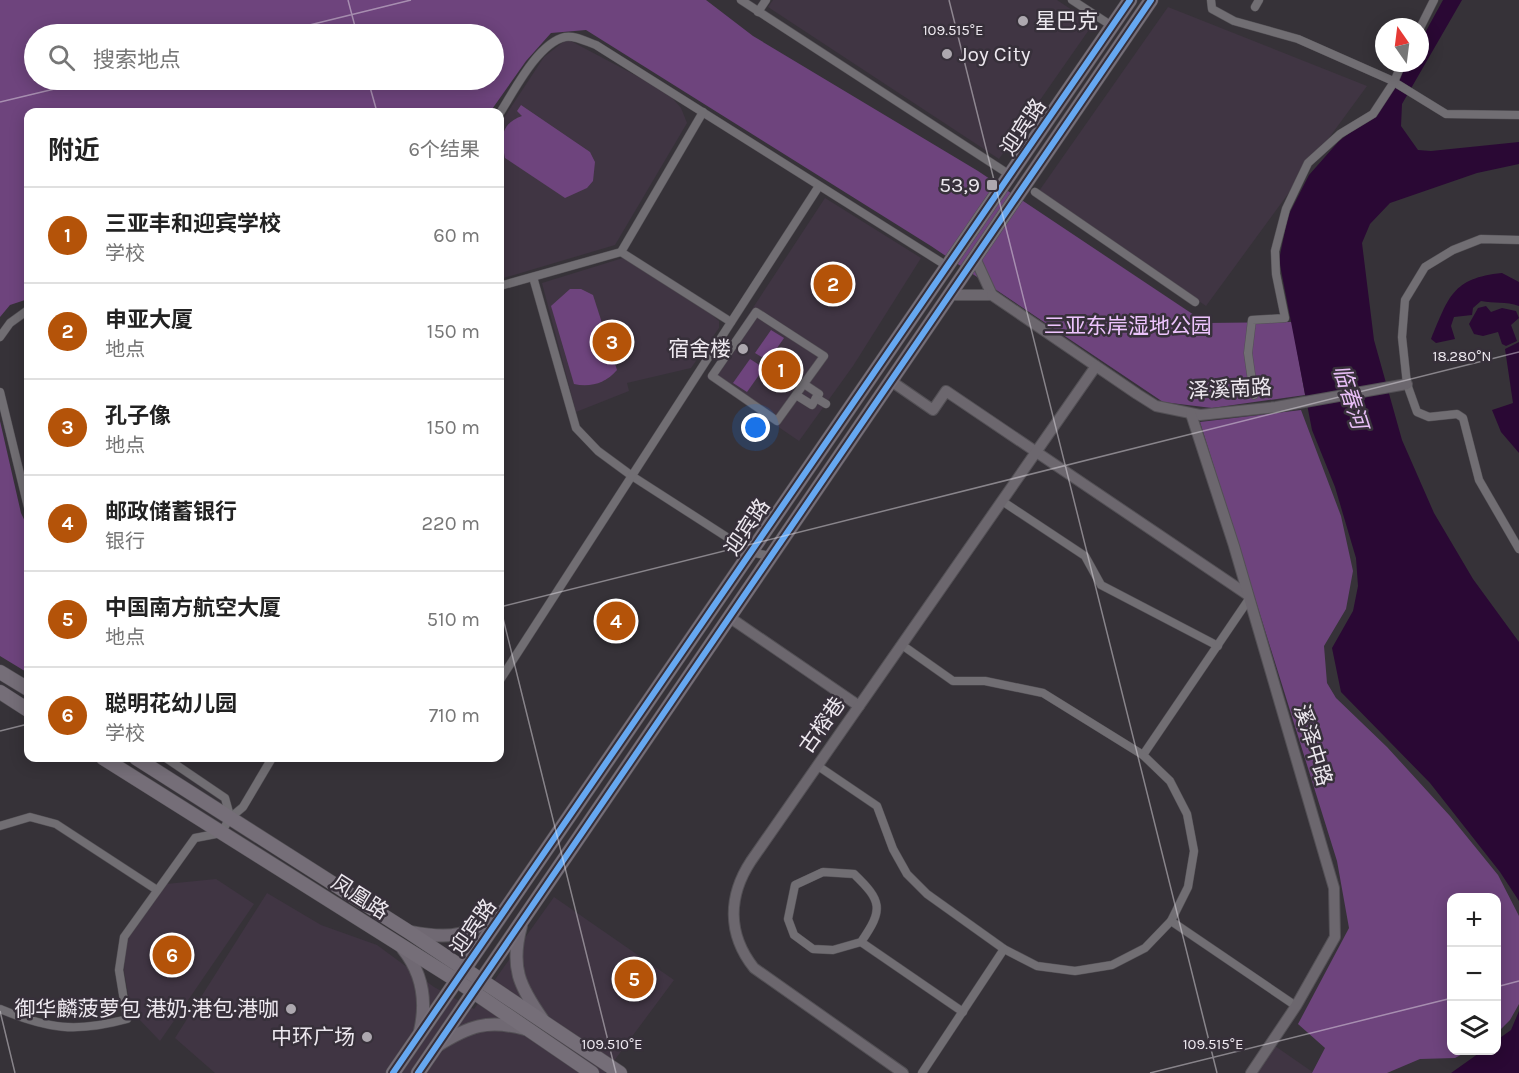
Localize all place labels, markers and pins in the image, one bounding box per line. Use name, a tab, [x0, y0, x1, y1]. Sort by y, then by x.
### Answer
place label: 星巴克	[1035, 9, 1098, 33]
marker: 星巴克	[1016, 14, 1030, 28]
place label: Joy City	[959, 42, 1031, 66]
marker: Joy City	[940, 47, 954, 61]
place label: 53,9	[939, 173, 980, 197]
marker: 53,9	[985, 178, 999, 192]
pin: 2	[814, 262, 852, 306]
pin: 3	[592, 320, 632, 364]
place label: 宿舍楼	[668, 337, 731, 361]
marker: 宿舍楼	[736, 342, 750, 356]
pin: 1	[762, 348, 800, 392]
pin: 4	[596, 598, 636, 644]
pin: 6	[152, 932, 192, 978]
pin: 5	[614, 956, 654, 1002]
place label: 御华麟菠萝包 港奶·港包·港咖	[15, 997, 279, 1021]
marker: 御华麟菠萝包 港奶·港包·港咖	[284, 1002, 298, 1016]
place label: 中环广场	[271, 1025, 355, 1049]
marker: 中环广场	[360, 1030, 374, 1044]

